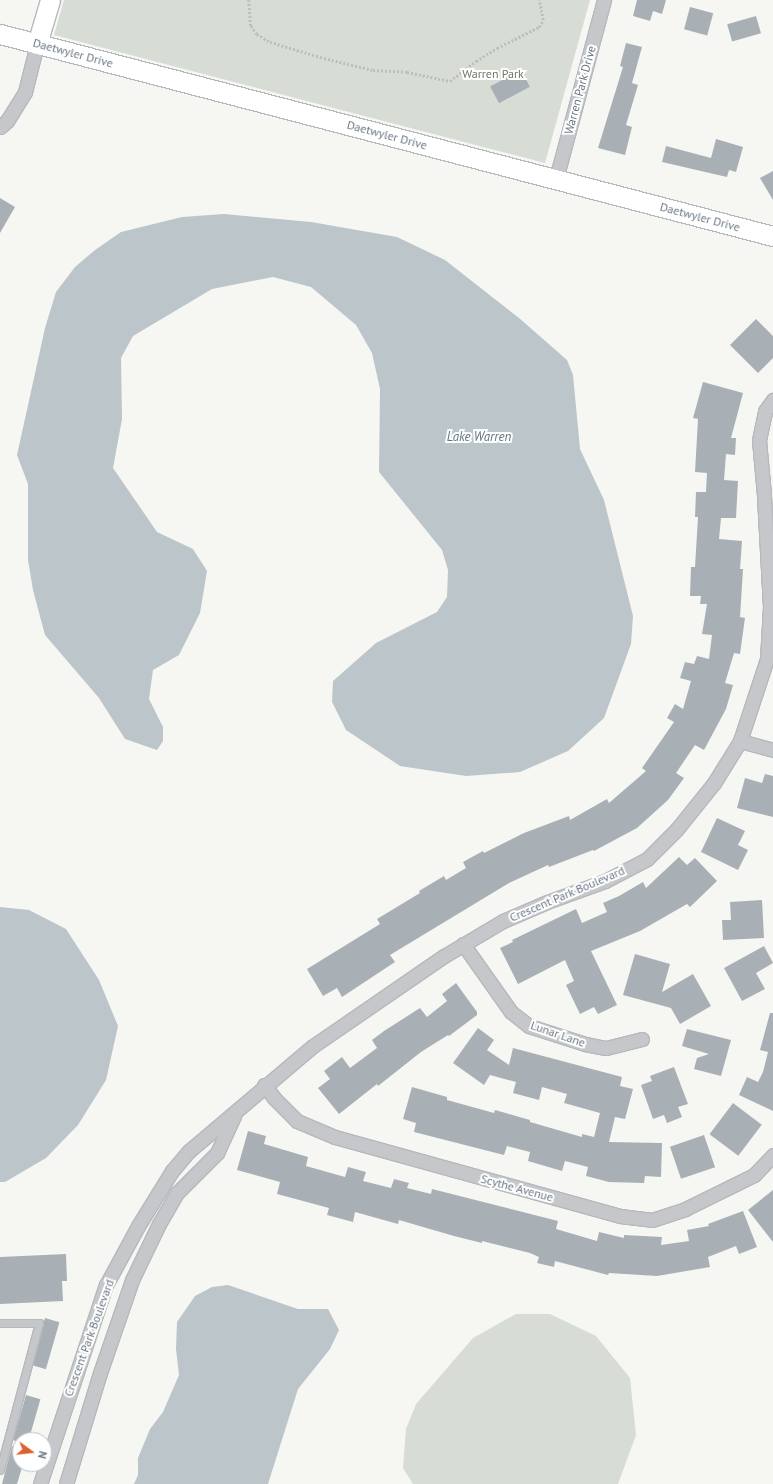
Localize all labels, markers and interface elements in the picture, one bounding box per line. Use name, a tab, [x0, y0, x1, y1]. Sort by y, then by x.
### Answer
street label: Daetwyler Drive	[31, 35, 115, 71]
street label: Warren Park Drive	[561, 44, 599, 136]
park label: Warren Park	[462, 67, 524, 81]
street label: Daetwyler Drive	[345, 117, 429, 153]
street label: Daetwyler Drive	[658, 199, 742, 235]
water label: Lake Warren	[447, 429, 511, 445]
street label: Crescent Park Boulevard	[507, 863, 627, 925]
street label: Lunar Lane	[529, 1018, 587, 1050]
street label: Scythe Avenue	[479, 1171, 555, 1205]
street label: Crescent Park Boulevard	[61, 1277, 117, 1399]
north arrow	[12, 1432, 52, 1472]
text: N	[35, 1450, 50, 1460]

